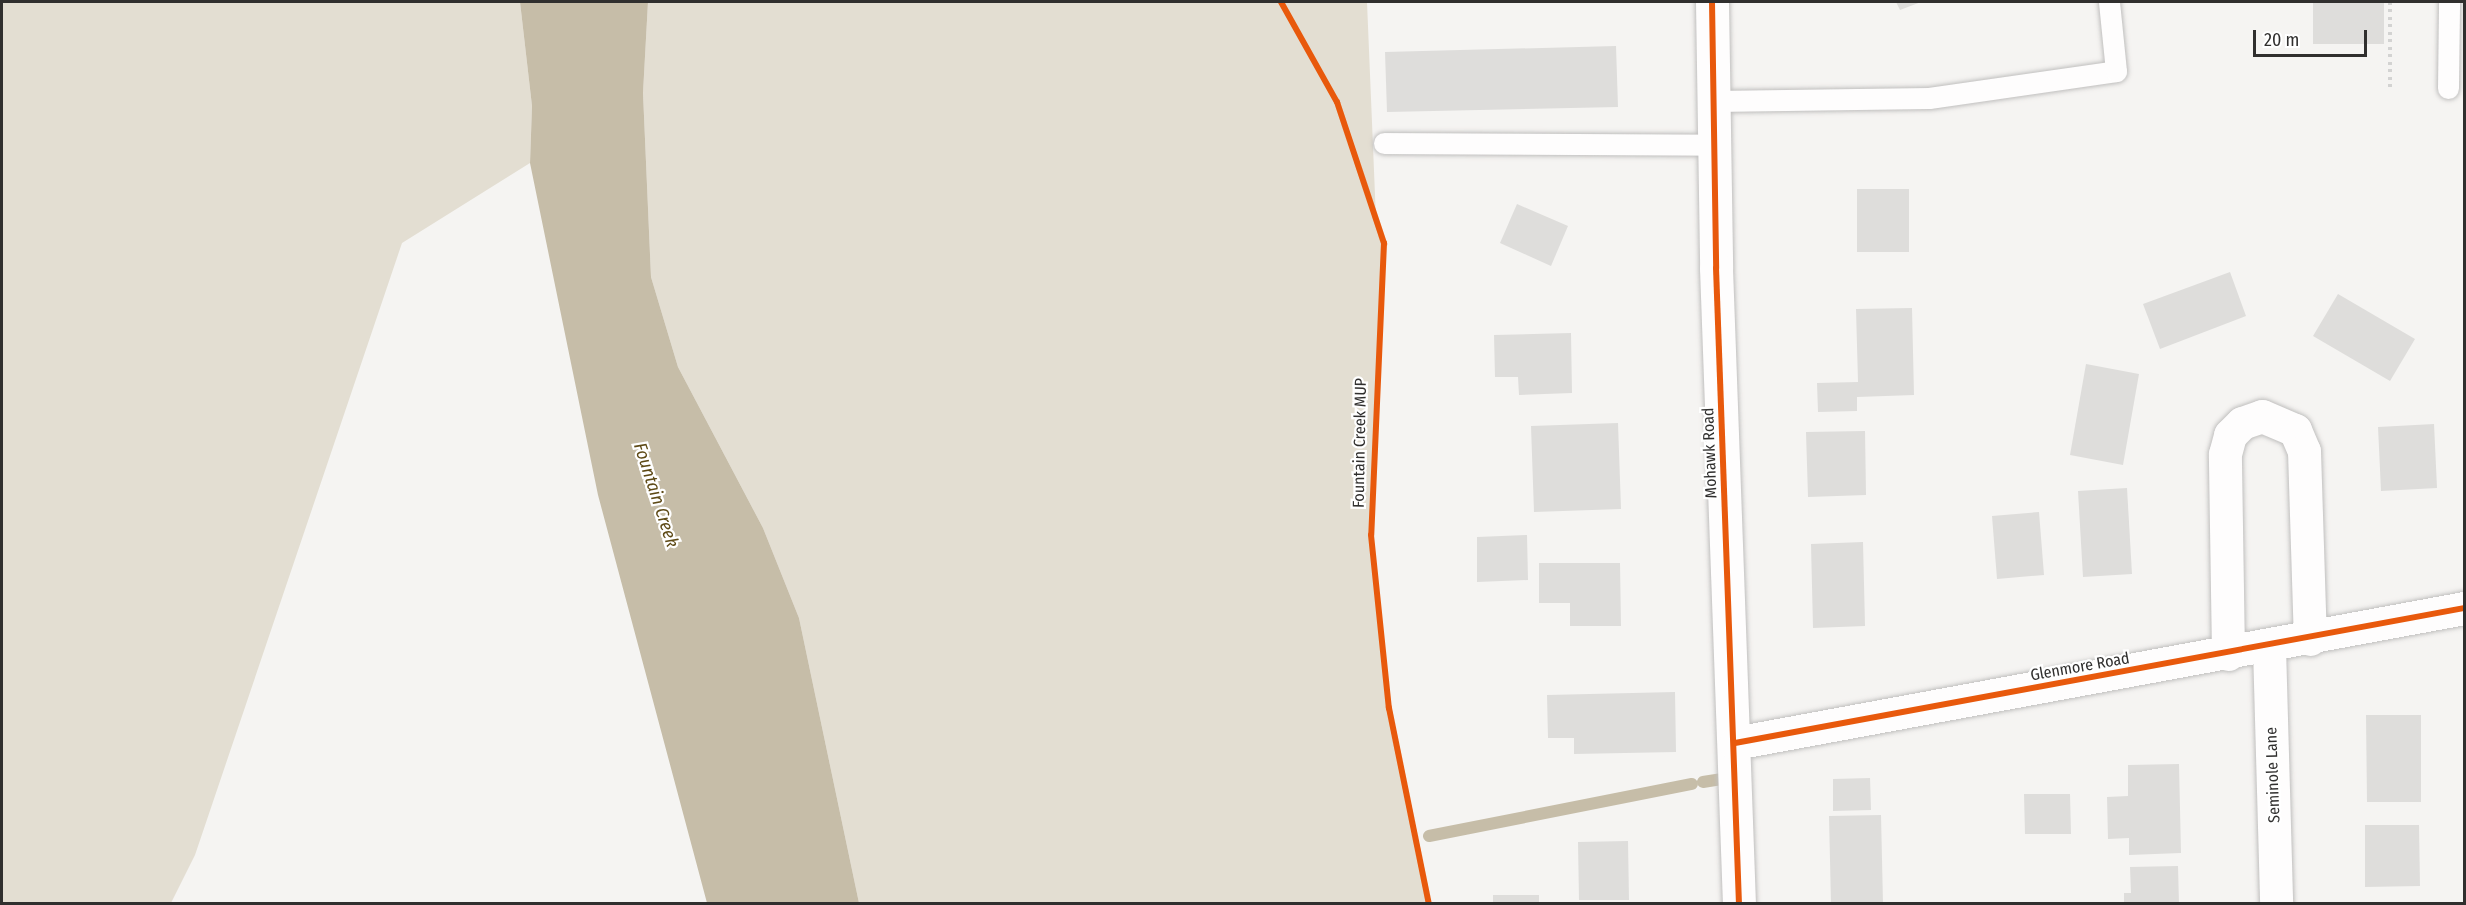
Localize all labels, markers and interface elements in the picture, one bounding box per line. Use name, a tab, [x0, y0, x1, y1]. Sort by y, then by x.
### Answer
scale bar	[2256, 18, 2370, 56]
text: 20 m	[2264, 29, 2299, 51]
street label: Fountain Creek MUP	[1349, 378, 1371, 508]
street label: Mohawk Road	[1699, 407, 1721, 499]
water label: Fountain Creek	[629, 440, 683, 550]
street label: Glenmore Road	[2029, 649, 2131, 685]
street label: Seminole Lane	[2262, 727, 2284, 823]

